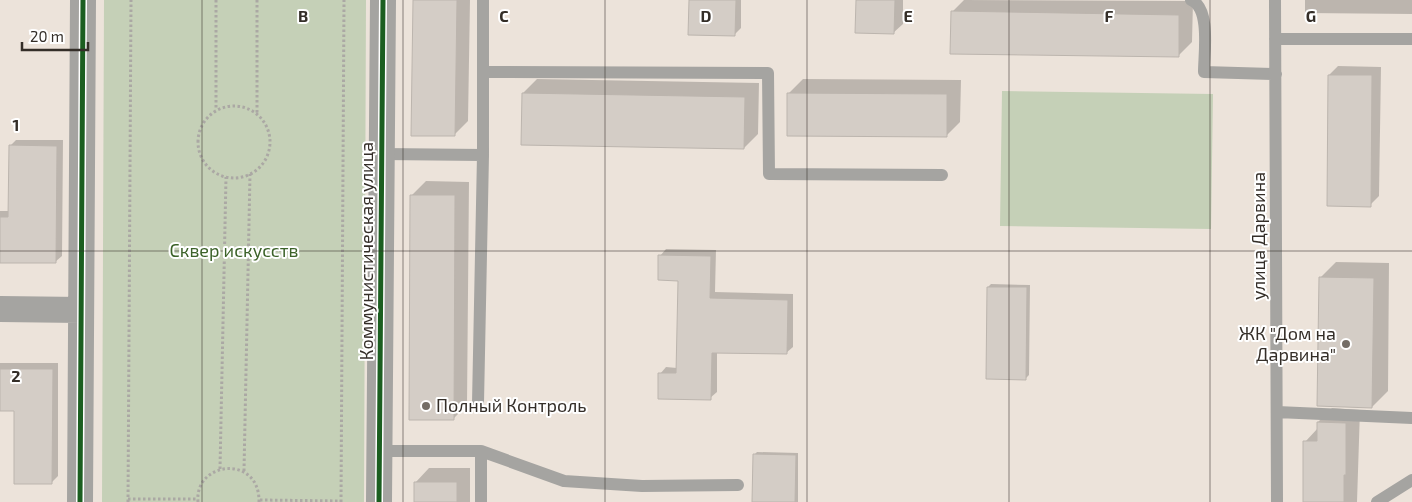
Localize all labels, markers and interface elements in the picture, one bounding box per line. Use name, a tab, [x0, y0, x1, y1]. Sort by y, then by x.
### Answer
text: B	[298, 6, 308, 25]
text: C	[499, 6, 509, 25]
text: D	[701, 6, 712, 25]
text: E	[903, 6, 913, 25]
text: F	[1105, 6, 1114, 25]
text: G	[1306, 6, 1316, 25]
scale bar	[22, 20, 89, 52]
text: 20 m	[30, 27, 64, 45]
text: 1	[13, 115, 19, 134]
street label: Коммунистическая улица	[355, 142, 377, 360]
street label: улица Дарвина	[1247, 172, 1269, 300]
park label: Сквер искусств	[170, 239, 299, 261]
place label: ЖК "Дом на Дарвина"	[1239, 322, 1336, 365]
marker: ЖК "Дом на Дарвина"	[1340, 338, 1352, 350]
text: 2	[11, 366, 21, 385]
place label: Полный Контроль	[436, 394, 587, 416]
marker: Полный Контроль	[420, 400, 432, 412]

